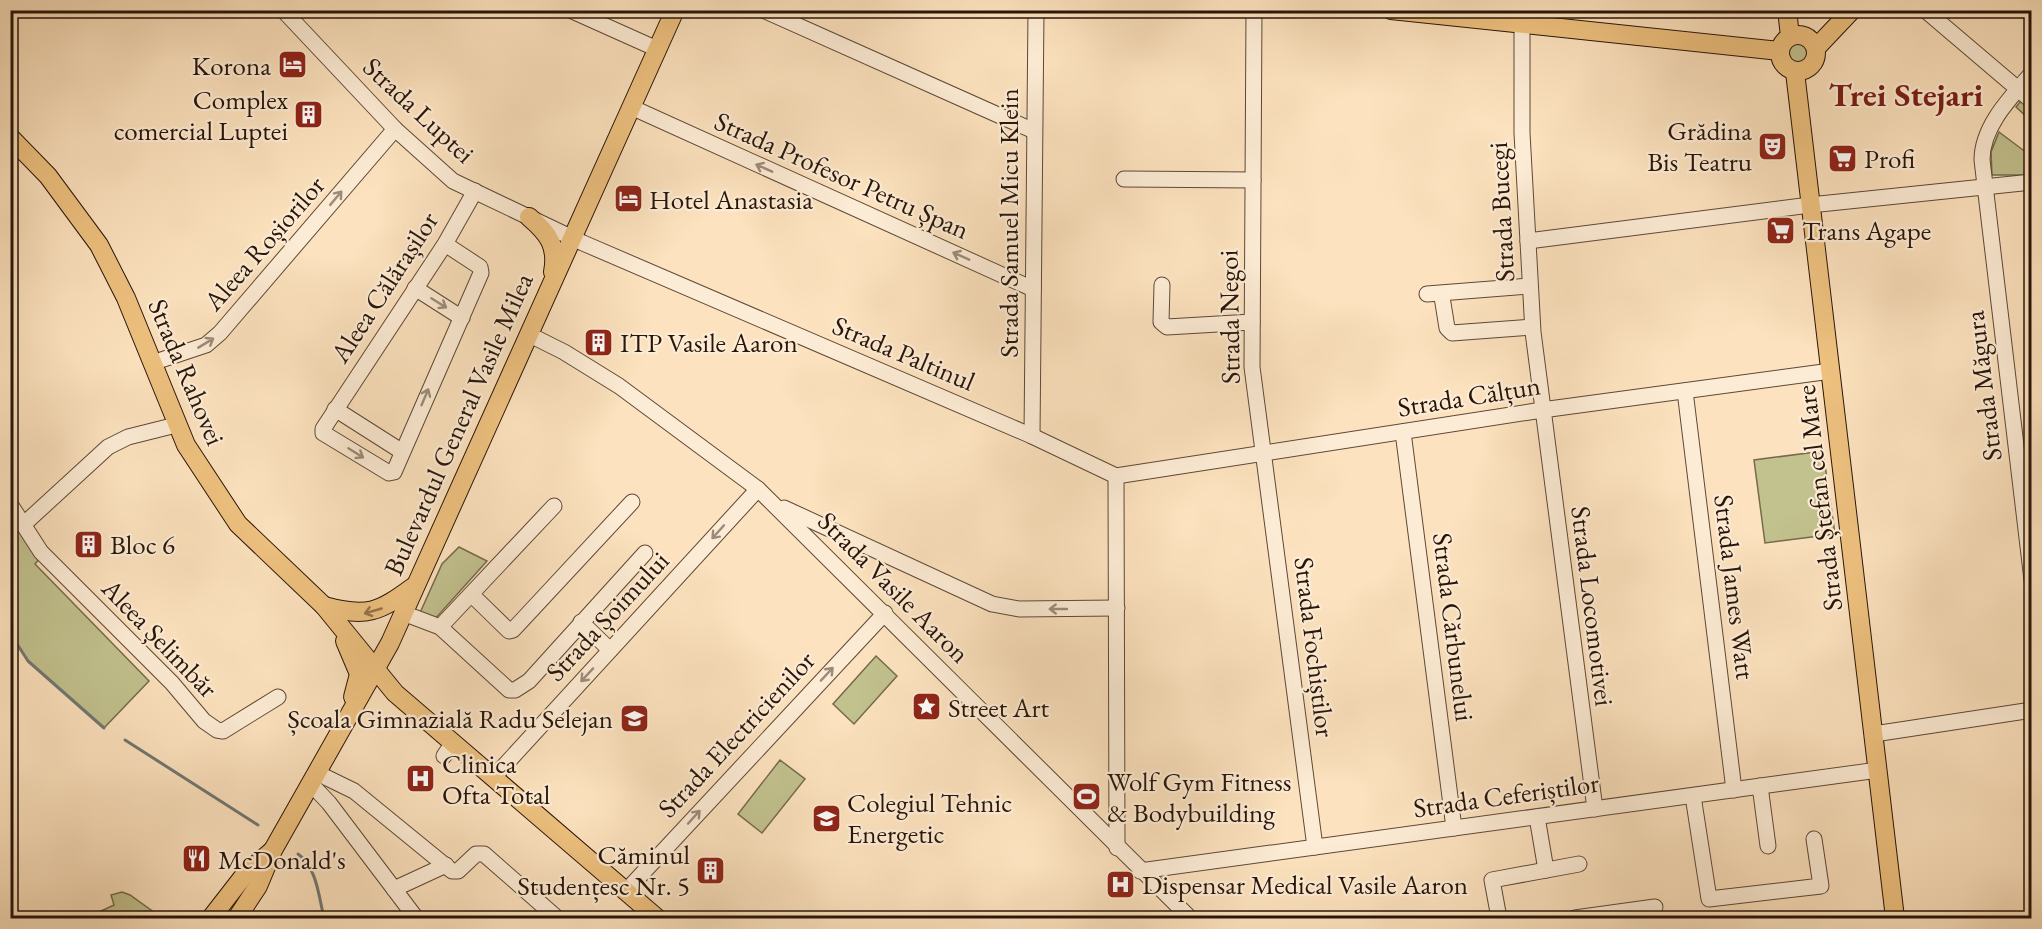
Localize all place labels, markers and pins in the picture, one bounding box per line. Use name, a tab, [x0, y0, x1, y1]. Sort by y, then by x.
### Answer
place label: Korona	[192, 48, 271, 83]
hotel icon: Korona	[276, 49, 308, 81]
place label: Complex comercial Luptei	[114, 82, 288, 148]
building icon: Complex comercial Luptei	[293, 99, 325, 131]
place label: Grădina Bis Teatru	[1647, 113, 1752, 179]
theatre icon: Grădina Bis Teatru	[1757, 130, 1789, 162]
place label: Profi	[1864, 141, 1915, 176]
supermarket icon: Profi	[1827, 142, 1859, 174]
place label: Hotel Anastasia	[649, 182, 813, 217]
hotel icon: Hotel Anastasia	[612, 183, 644, 215]
place label: Trans Agape	[1802, 213, 1931, 248]
supermarket icon: Trans Agape	[1765, 214, 1797, 246]
place label: ITP Vasile Aaron	[620, 325, 798, 360]
building icon: ITP Vasile Aaron	[583, 326, 615, 358]
place label: Bloc 6	[110, 527, 175, 562]
building icon: Bloc 6	[73, 528, 105, 560]
place label: Street Art	[948, 690, 1049, 725]
place icon: Street Art	[911, 691, 943, 723]
place label: Școala Gimnazială Radu Selejan	[287, 701, 613, 736]
school or university icon: Școala Gimnazială Radu Selejan	[618, 702, 650, 734]
place label: Clinica Ofta Total	[442, 746, 550, 812]
hospital icon: Clinica Ofta Total	[405, 763, 437, 795]
place label: Wolf Gym Fitness & Bodybuilding	[1107, 764, 1292, 830]
sports icon: Wolf Gym Fitness & Bodybuilding	[1070, 781, 1102, 813]
place label: Colegiul Tehnic Energetic	[847, 785, 1012, 851]
school or university icon: Colegiul Tehnic Energetic	[810, 802, 842, 834]
place label: Căminul Studențesc Nr. 5	[517, 837, 690, 903]
place label: McDonald's	[218, 842, 346, 877]
restaurant icon: McDonald's	[181, 843, 213, 875]
building icon: Căminul Studențesc Nr. 5	[695, 854, 727, 886]
place label: Dispensar Medical Vasile Aaron	[1142, 867, 1468, 902]
hospital icon: Dispensar Medical Vasile Aaron	[1105, 868, 1137, 900]

